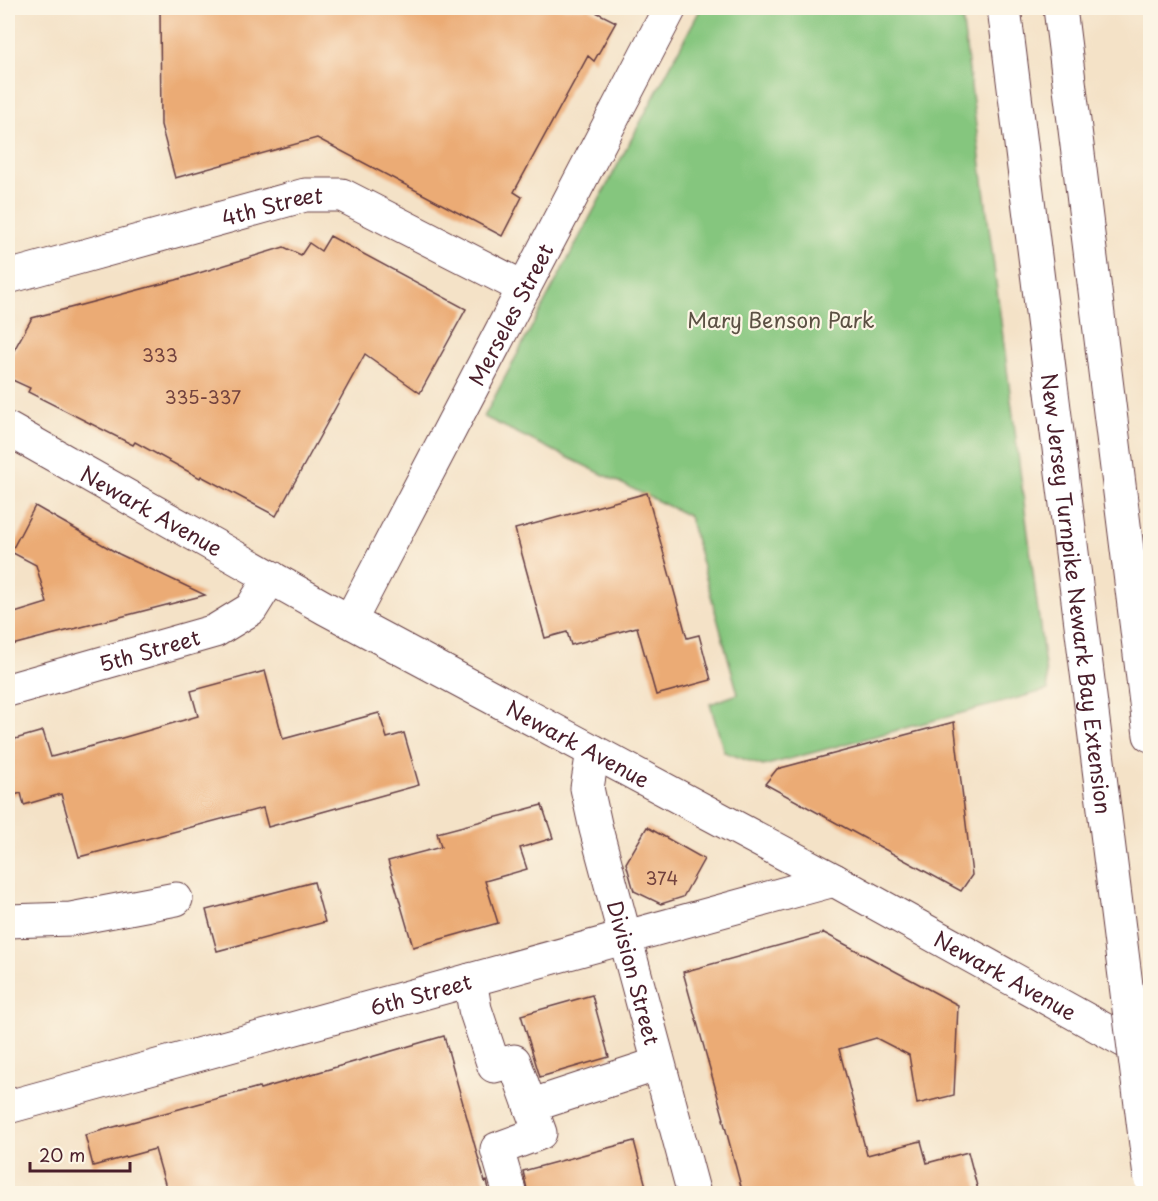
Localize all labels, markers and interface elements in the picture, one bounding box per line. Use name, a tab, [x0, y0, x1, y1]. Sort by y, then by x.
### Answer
street label: 4th Street	[218, 179, 323, 233]
street label: Merseles Street	[460, 237, 561, 391]
park label: Mary Benson Park	[687, 303, 875, 335]
house number: 333	[142, 341, 178, 368]
street label: New Jersey Turnpike Newark Bay Extension	[1034, 371, 1121, 816]
house number: 335-337	[165, 383, 241, 410]
street label: Newark Avenue	[75, 457, 229, 563]
street label: 5th Street	[95, 620, 204, 679]
street label: Newark Avenue	[500, 692, 656, 795]
house number: 374	[645, 864, 679, 891]
street label: Division Street	[600, 897, 669, 1048]
street label: Newark Avenue	[928, 922, 1083, 1027]
street label: 6th Street	[366, 964, 475, 1023]
scale bar	[30, 1135, 130, 1173]
text: 20 m	[39, 1141, 85, 1168]

